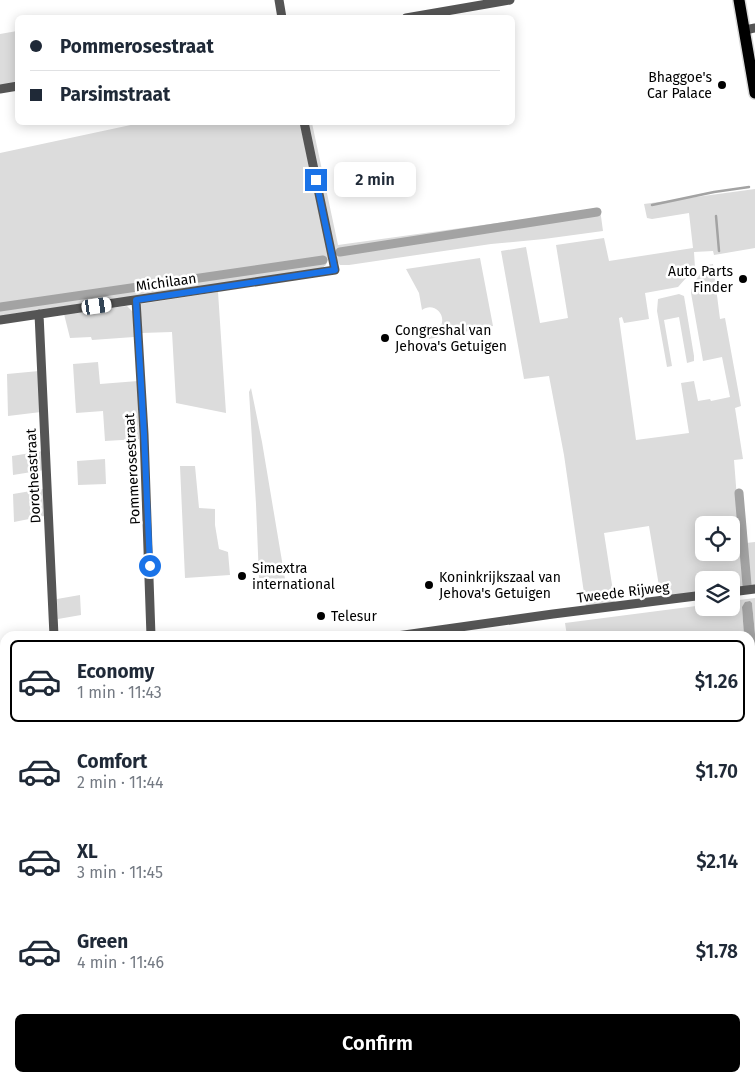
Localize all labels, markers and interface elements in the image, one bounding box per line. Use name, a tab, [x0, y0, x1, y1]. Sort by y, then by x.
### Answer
text: Pommerosestraat	[60, 35, 214, 58]
place label: Bhaggoe's Car Palace	[647, 69, 712, 102]
marker: Bhaggoe's Car Palace	[716, 79, 728, 91]
text: Parsimstraat	[60, 83, 170, 106]
callout: 2 min	[334, 162, 416, 198]
route end	[305, 169, 327, 191]
text: 2 min	[355, 170, 395, 189]
place label: Auto Parts Finder	[668, 263, 734, 296]
street label: Michilaan	[135, 270, 198, 295]
marker: Auto Parts Finder	[737, 273, 749, 285]
car	[81, 296, 112, 316]
place label: Congreshal van Jehova's Getuigen	[395, 322, 507, 355]
marker: Congreshal van Jehova's Getuigen	[379, 332, 391, 344]
street label: Pommerosestraat	[121, 412, 144, 525]
street label: Dorotheastraat	[22, 427, 44, 524]
map controls	[695, 516, 740, 616]
button: locate	[695, 516, 740, 561]
route start	[139, 555, 161, 577]
place label: Simextra international	[252, 560, 335, 593]
place label: Koninkrijkszaal van Jehova's Getuigen	[439, 569, 561, 602]
marker: Simextra international	[236, 570, 248, 582]
button: layers	[695, 571, 740, 616]
street label: Tweede Rijweg	[576, 578, 671, 607]
marker: Koninkrijkszaal van Jehova's Getuigen	[423, 579, 435, 591]
place label: Telesur	[331, 608, 377, 625]
marker: Telesur	[315, 610, 327, 622]
icon: car	[17, 659, 62, 704]
text: Economy	[77, 660, 154, 683]
text: $1.26	[695, 670, 738, 693]
text: 1 min · 11:43	[77, 683, 162, 702]
icon: car	[17, 749, 62, 794]
text: Comfort	[77, 750, 147, 773]
text: $1.70	[695, 760, 738, 783]
text: 2 min · 11:44	[77, 773, 164, 792]
icon: car	[17, 839, 62, 884]
text: XL	[77, 840, 98, 863]
text: $2.14	[696, 850, 738, 873]
text: 3 min · 11:45	[77, 863, 163, 882]
icon: car	[17, 929, 62, 974]
text: Green	[77, 930, 128, 953]
text: $1.78	[696, 940, 738, 963]
text: 4 min · 11:46	[77, 953, 164, 972]
button: Confirm	[15, 1014, 740, 1072]

